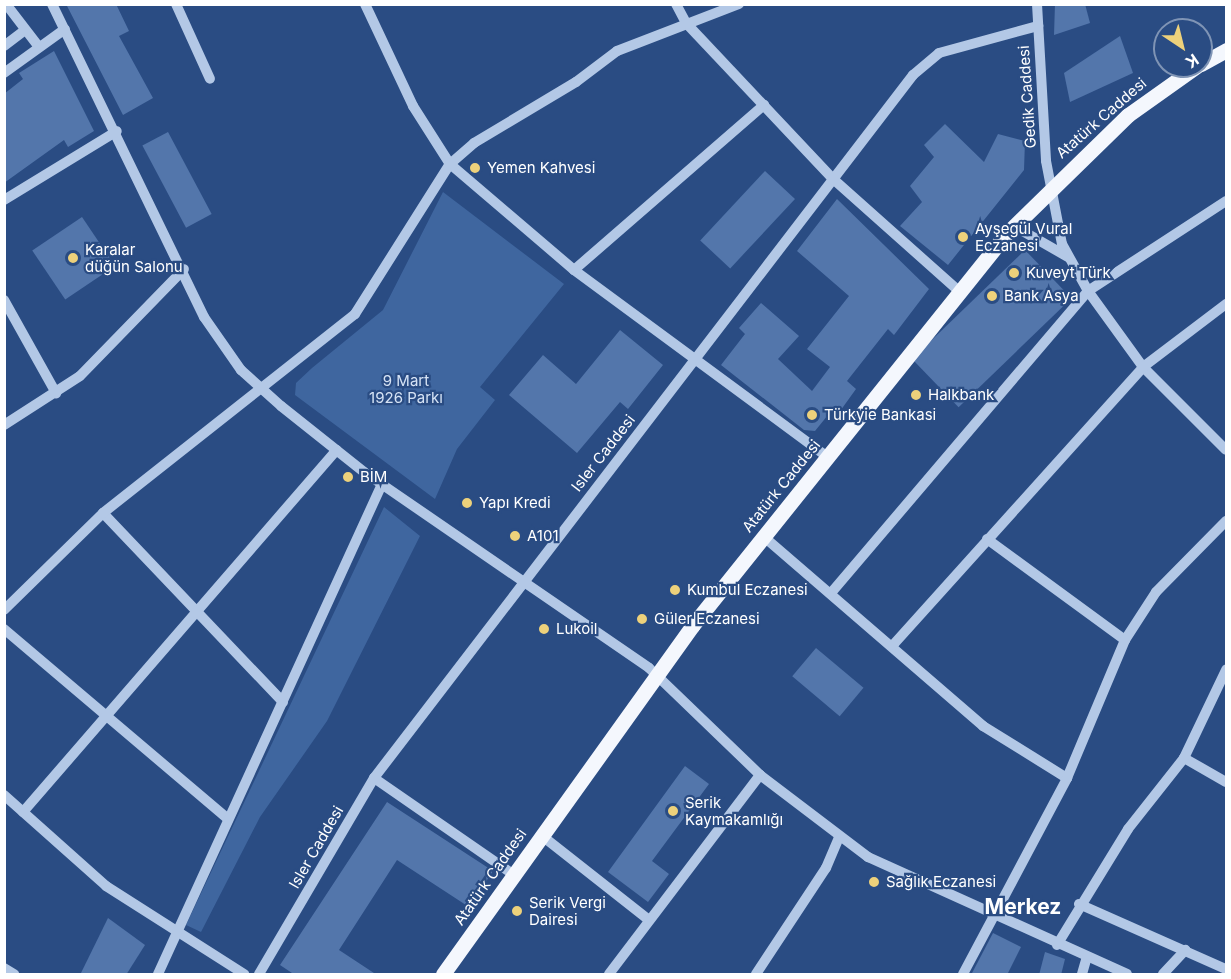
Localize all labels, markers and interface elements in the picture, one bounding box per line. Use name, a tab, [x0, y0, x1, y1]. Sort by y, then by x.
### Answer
north arrow	[1153, 18, 1213, 78]
street label: Gedik Caddesi	[1014, 45, 1040, 149]
text: K	[1182, 50, 1203, 73]
street label: Atatürk Caddesi	[1052, 74, 1150, 162]
place label: Yemen Kahvesi	[487, 159, 595, 177]
marker: Yemen Kahvesi	[468, 161, 482, 175]
place label: Ayşegül Vural Eczanesi	[975, 219, 1072, 254]
marker: Ayşegül Vural Eczanesi	[956, 230, 970, 244]
place label: Karalar düğün Salonu	[85, 240, 183, 275]
marker: Karalar düğün Salonu	[66, 251, 80, 265]
place label: Kuveyt Türk	[1026, 264, 1111, 282]
marker: Kuveyt Türk	[1007, 266, 1021, 280]
place label: Bank Asya	[1004, 287, 1079, 305]
marker: Bank Asya	[985, 289, 999, 303]
park label: 9 Mart 1926 Parkı	[369, 371, 443, 406]
place label: Halkbank	[928, 386, 994, 404]
marker: Halkbank	[909, 388, 923, 402]
place label: Türkyie Bankasi	[824, 406, 936, 424]
marker: Türkyie Bankasi	[805, 408, 819, 422]
street label: Isler Caddesi	[568, 411, 638, 495]
street label: Atatürk Caddesi	[738, 436, 824, 536]
place label: BİM	[360, 468, 387, 486]
marker: BİM	[341, 470, 355, 484]
place label: Yapı Kredi	[479, 494, 551, 512]
marker: Yapı Kredi	[460, 496, 474, 510]
place label: A101	[527, 527, 559, 545]
marker: A101	[508, 529, 522, 543]
place label: Kumbul Eczanesi	[687, 581, 808, 599]
marker: Kumbul Eczanesi	[668, 583, 682, 597]
place label: Güler Eczanesi	[654, 610, 760, 628]
marker: Güler Eczanesi	[635, 612, 649, 626]
place label: Lukoil	[556, 620, 598, 638]
marker: Lukoil	[537, 622, 551, 636]
place label: Serik Kaymakamlığı	[685, 793, 783, 828]
street label: Isler Caddesi	[285, 803, 347, 891]
marker: Serik Kaymakamlığı	[666, 804, 680, 818]
street label: Atatürk Caddesi	[450, 825, 530, 929]
place label: Sağlık Eczanesi	[886, 873, 996, 891]
marker: Sağlık Eczanesi	[867, 875, 881, 889]
place label: Serik Vergi Dairesi	[529, 893, 606, 928]
district label: Merkez	[985, 894, 1061, 920]
marker: Serik Vergi Dairesi	[510, 904, 524, 918]

